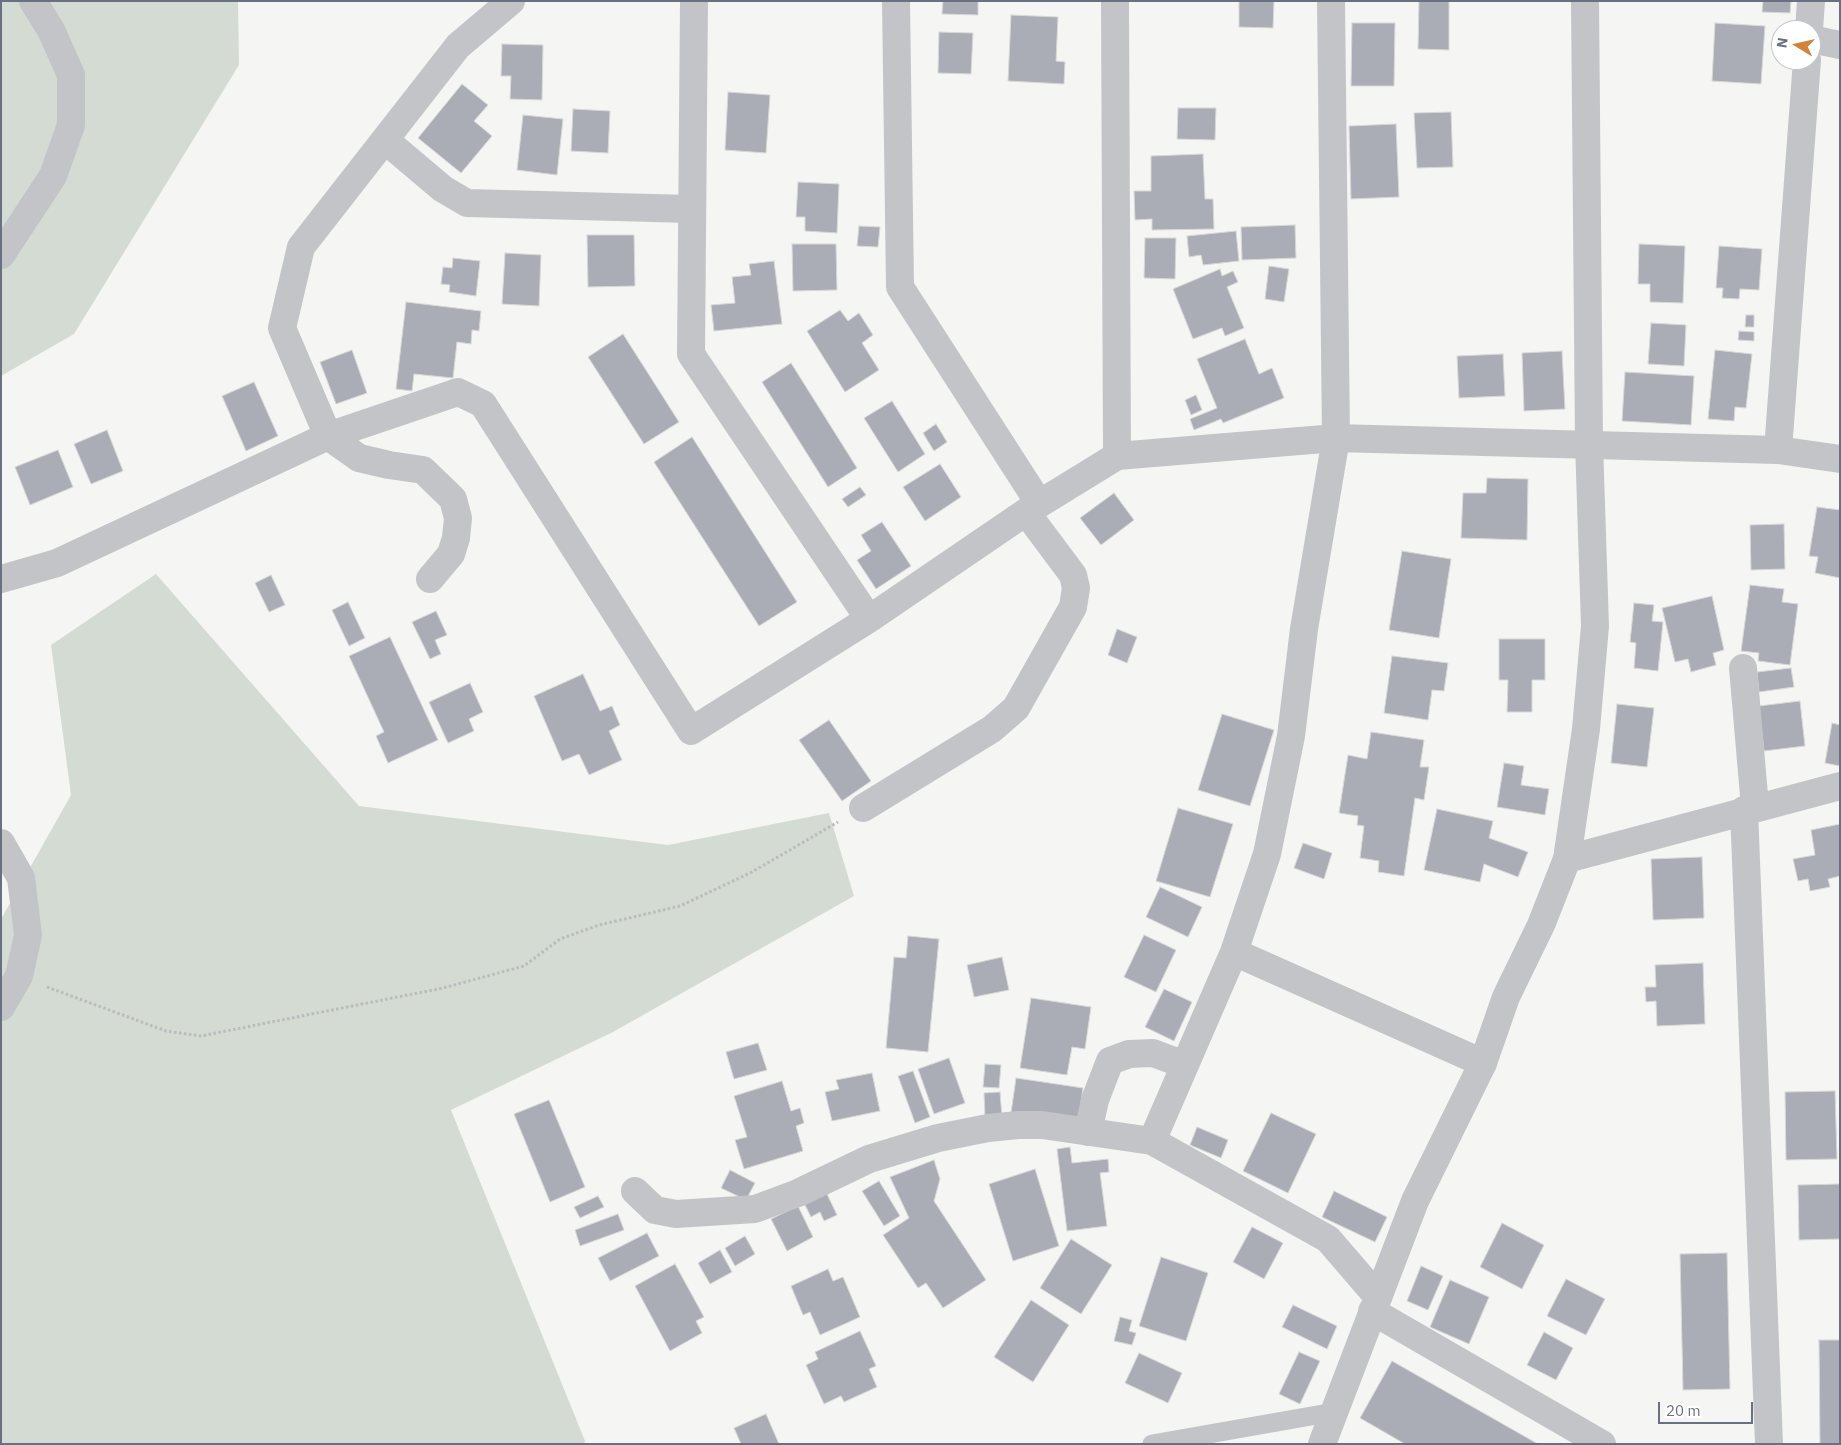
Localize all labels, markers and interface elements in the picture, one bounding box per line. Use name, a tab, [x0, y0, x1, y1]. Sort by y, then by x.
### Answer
north arrow	[1771, 20, 1821, 70]
text: N	[1772, 36, 1792, 49]
scale bar	[1661, 1392, 1756, 1424]
text: 20 m	[1666, 1401, 1701, 1420]

